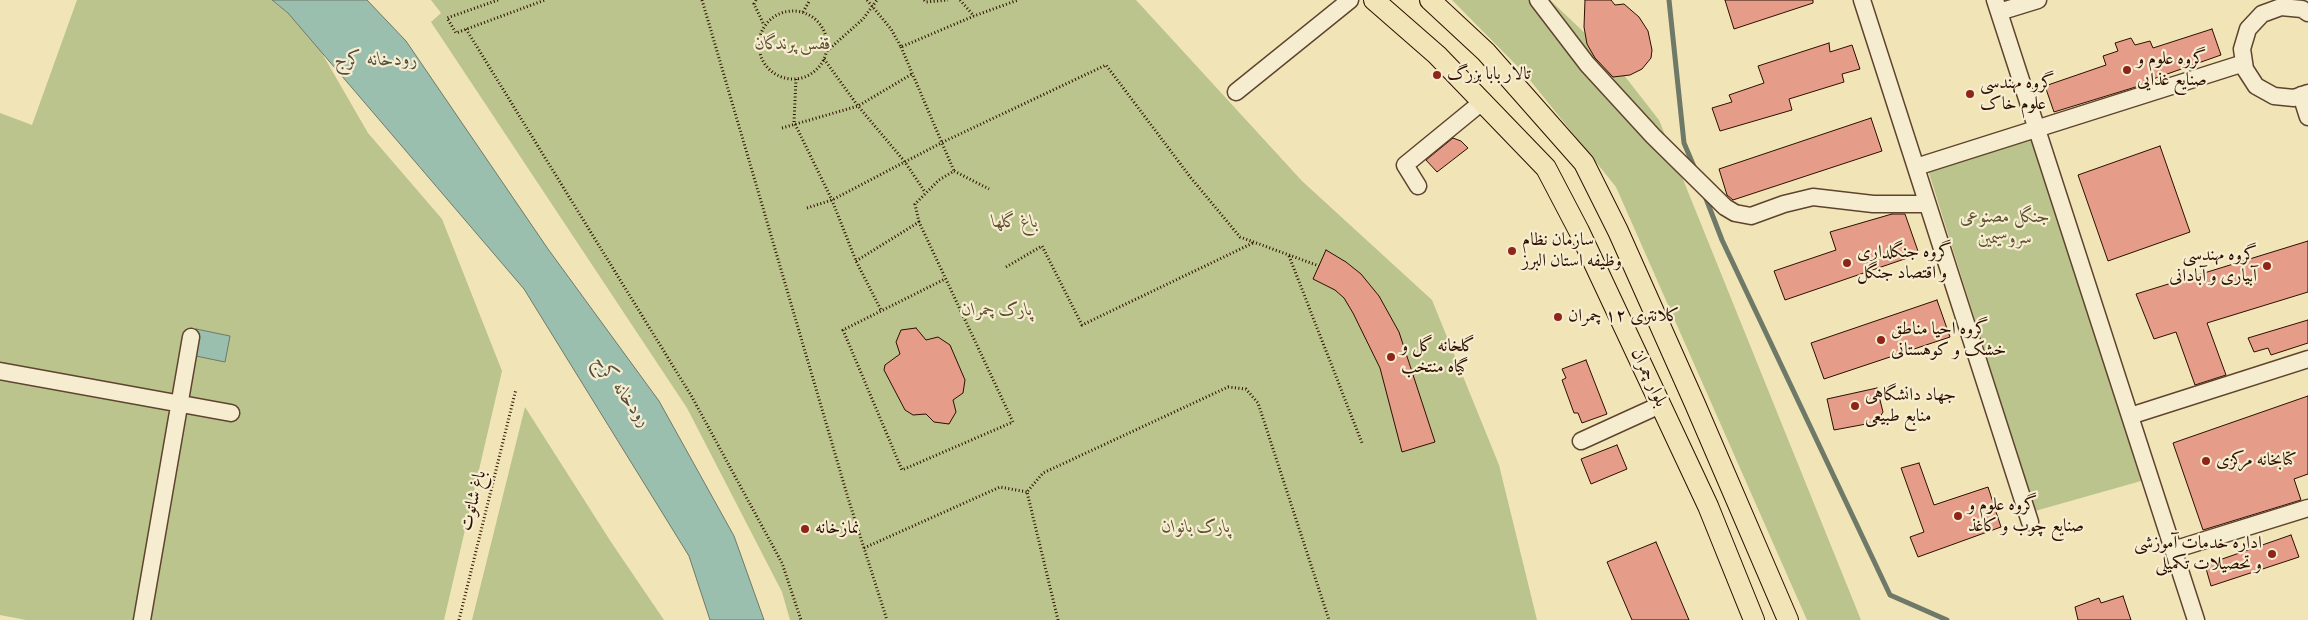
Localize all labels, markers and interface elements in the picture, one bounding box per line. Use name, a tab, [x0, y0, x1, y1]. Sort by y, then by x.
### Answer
park label: قفس پرندگان	[755, 34, 831, 56]
place label: گروه علوم و صنایع غذایی	[2137, 49, 2207, 92]
water label: رودخانه کرج	[335, 50, 417, 72]
place label: تالار بابا بزرگ	[1447, 64, 1531, 86]
marker: گروه علوم و صنایع غذایی	[2121, 64, 2133, 76]
marker: تالار بابا بزرگ	[1431, 69, 1443, 81]
place label: گروه مهندسی علوم خاک	[1980, 73, 2054, 116]
marker: گروه مهندسی علوم خاک	[1964, 88, 1976, 100]
park label: جنگل مصنوعی سروسیمین	[1960, 207, 2050, 250]
park label: باغ گلها	[992, 212, 1038, 234]
place label: سازمان نظام وظیفه استان البرز	[1522, 230, 1622, 272]
place label: گروه جنگلداری و اقتصاد جنگل	[1857, 242, 1952, 284]
marker: سازمان نظام وظیفه استان البرز	[1506, 245, 1518, 257]
place label: گروه مهندسی آبیاری و آبادانی	[2169, 245, 2257, 288]
marker: گروه جنگلداری و اقتصاد جنگل	[1841, 257, 1853, 269]
marker: گروه مهندسی آبیاری و آبادانی	[2261, 260, 2273, 272]
park label: پارک چمران	[961, 300, 1033, 322]
place label: کلانتری ۱۲ چمران	[1568, 306, 1680, 328]
marker: کلانتری ۱۲ چمران	[1552, 311, 1564, 323]
place label: گروه احیا مناطق خشک و کوهستانی	[1891, 319, 2006, 362]
marker: گروه احیا مناطق خشک و کوهستانی	[1875, 334, 1887, 346]
place label: گلخانه گل و گیاه منتخب	[1401, 336, 1475, 378]
street label: بلوار چمران	[1625, 345, 1671, 411]
marker: گلخانه گل و گیاه منتخب	[1385, 351, 1397, 363]
water label: رودخانه کرج	[587, 352, 655, 432]
place label: جهاد دانشگاهی منابع طبیعی	[1865, 385, 1956, 428]
marker: جهاد دانشگاهی منابع طبیعی	[1849, 400, 1861, 412]
place label: کتابخانه مرکزی	[2216, 450, 2297, 472]
marker: کتابخانه مرکزی	[2200, 455, 2212, 467]
street label: باغ شاتوت	[456, 468, 492, 534]
place label: گروه علوم و صنایع چوب و کاغذ	[1968, 495, 2084, 538]
marker: گروه علوم و صنایع چوب و کاغذ	[1952, 510, 1964, 522]
park label: پارک بانوان	[1162, 517, 1230, 539]
place label: نمازخانه	[815, 518, 859, 540]
marker: نمازخانه	[799, 523, 811, 535]
place label: اداره خدمات آموزشی و تحصیلات تکمیلی	[2134, 533, 2262, 576]
marker: اداره خدمات آموزشی و تحصیلات تکمیلی	[2266, 548, 2278, 560]

